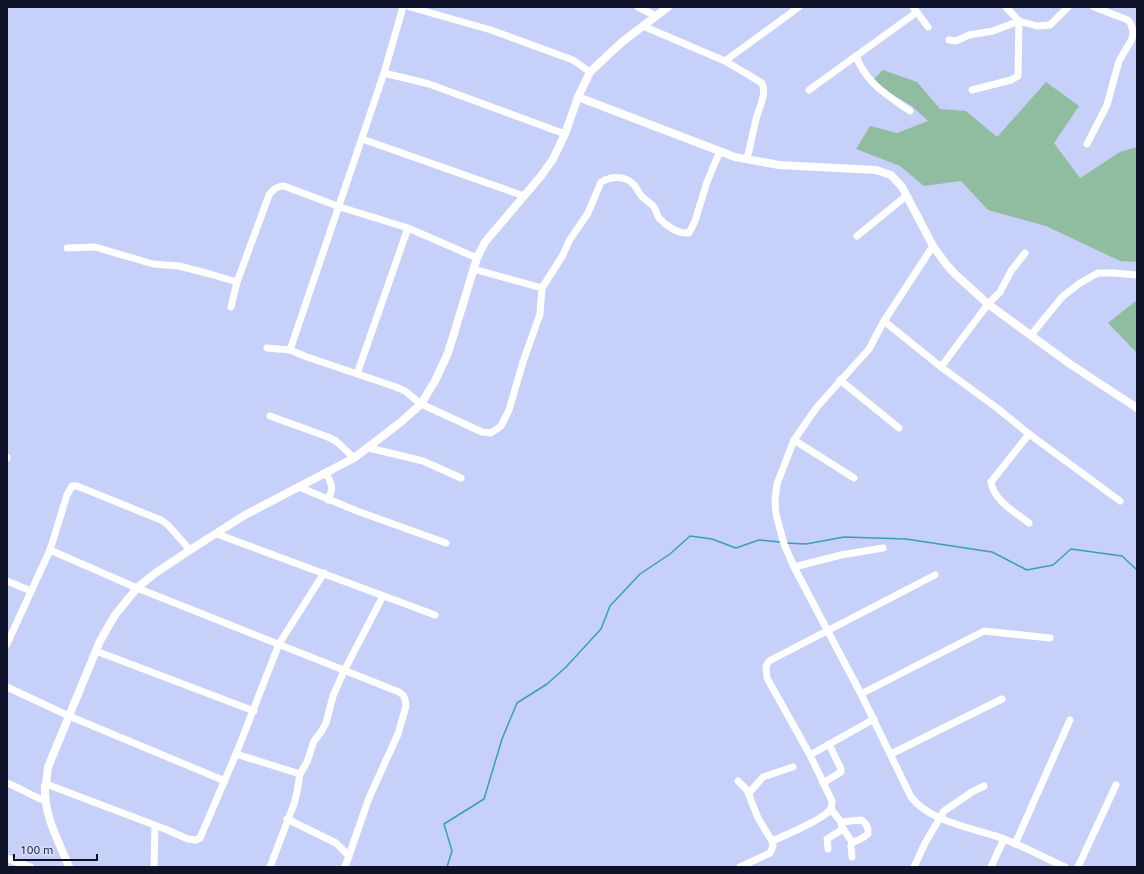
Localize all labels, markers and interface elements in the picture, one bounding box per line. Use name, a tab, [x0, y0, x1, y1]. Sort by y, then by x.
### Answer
scale bar	[14, 836, 97, 862]
text: 100 m	[20, 843, 53, 856]

